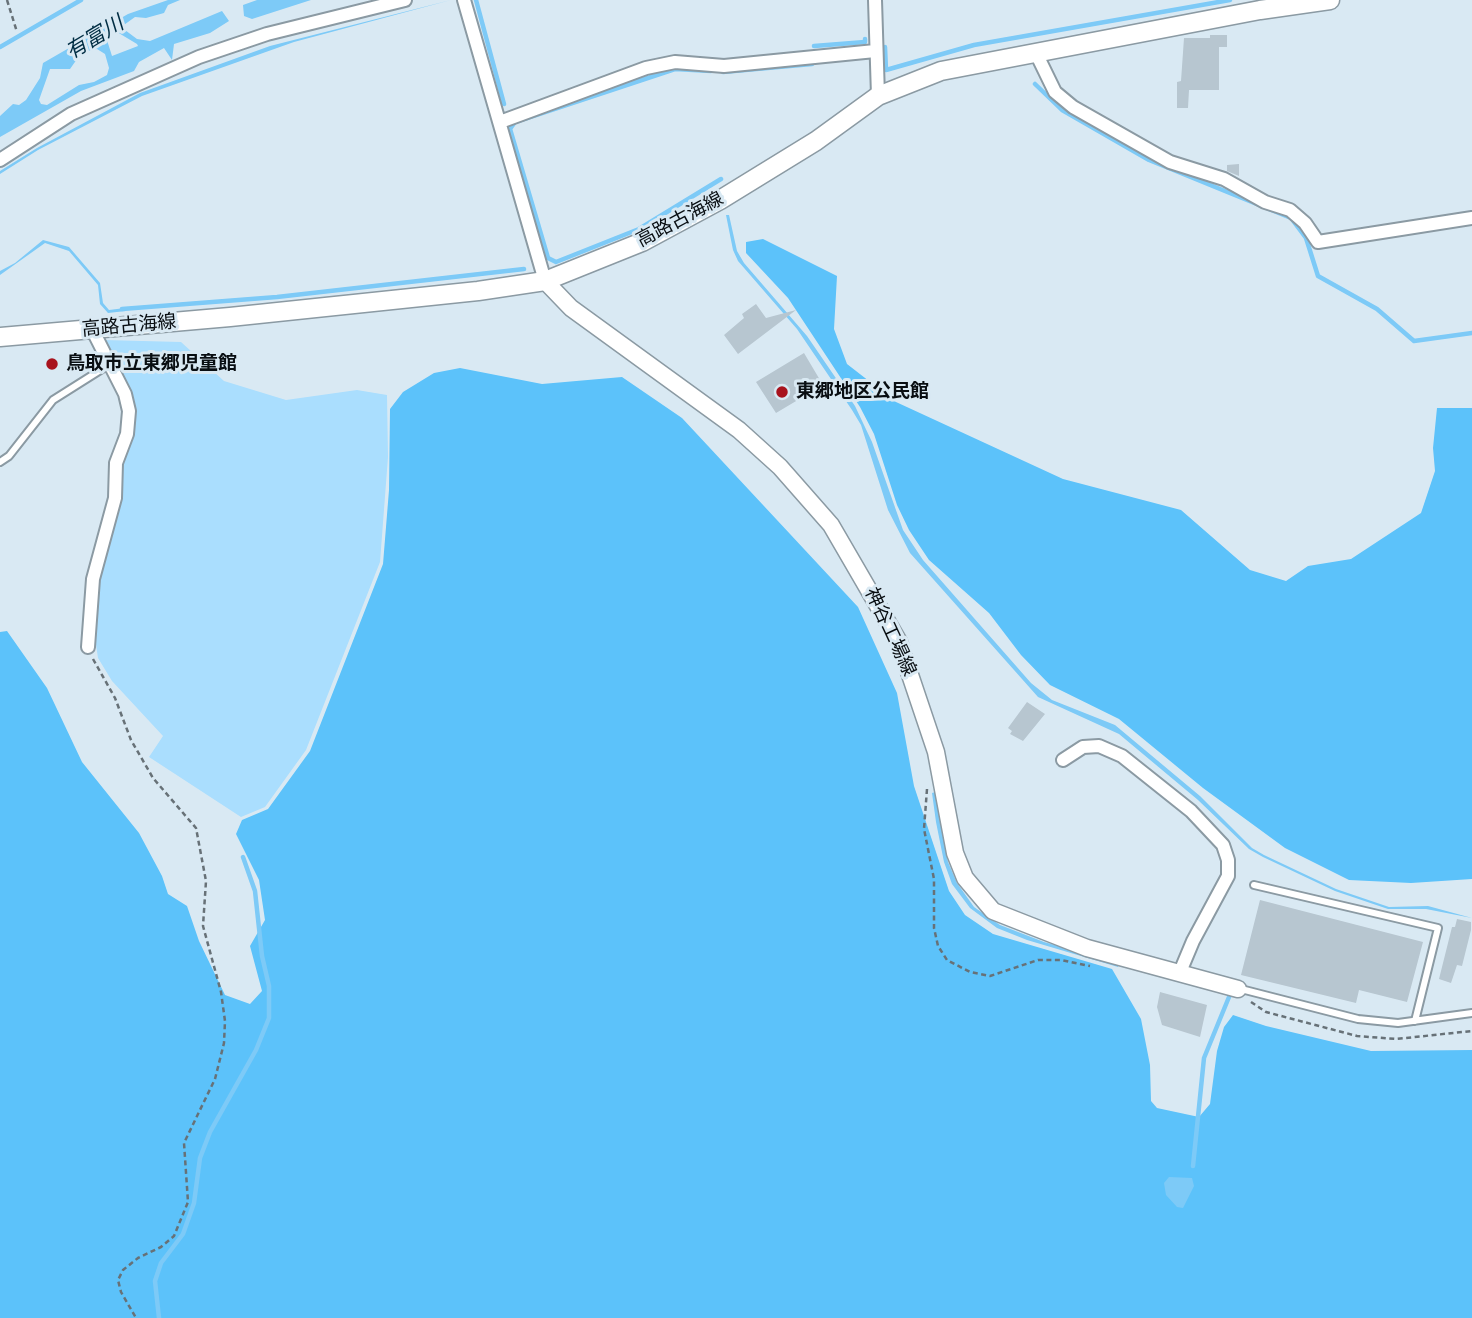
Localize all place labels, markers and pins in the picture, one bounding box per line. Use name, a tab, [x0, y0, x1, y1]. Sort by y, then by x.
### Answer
place label: 鳥取市立東郷児童館	[66, 353, 237, 375]
marker: 鳥取市立東郷児童館	[44, 356, 60, 372]
place label: 東郷地区公民館	[796, 381, 929, 403]
marker: 東郷地区公民館	[774, 384, 790, 400]

